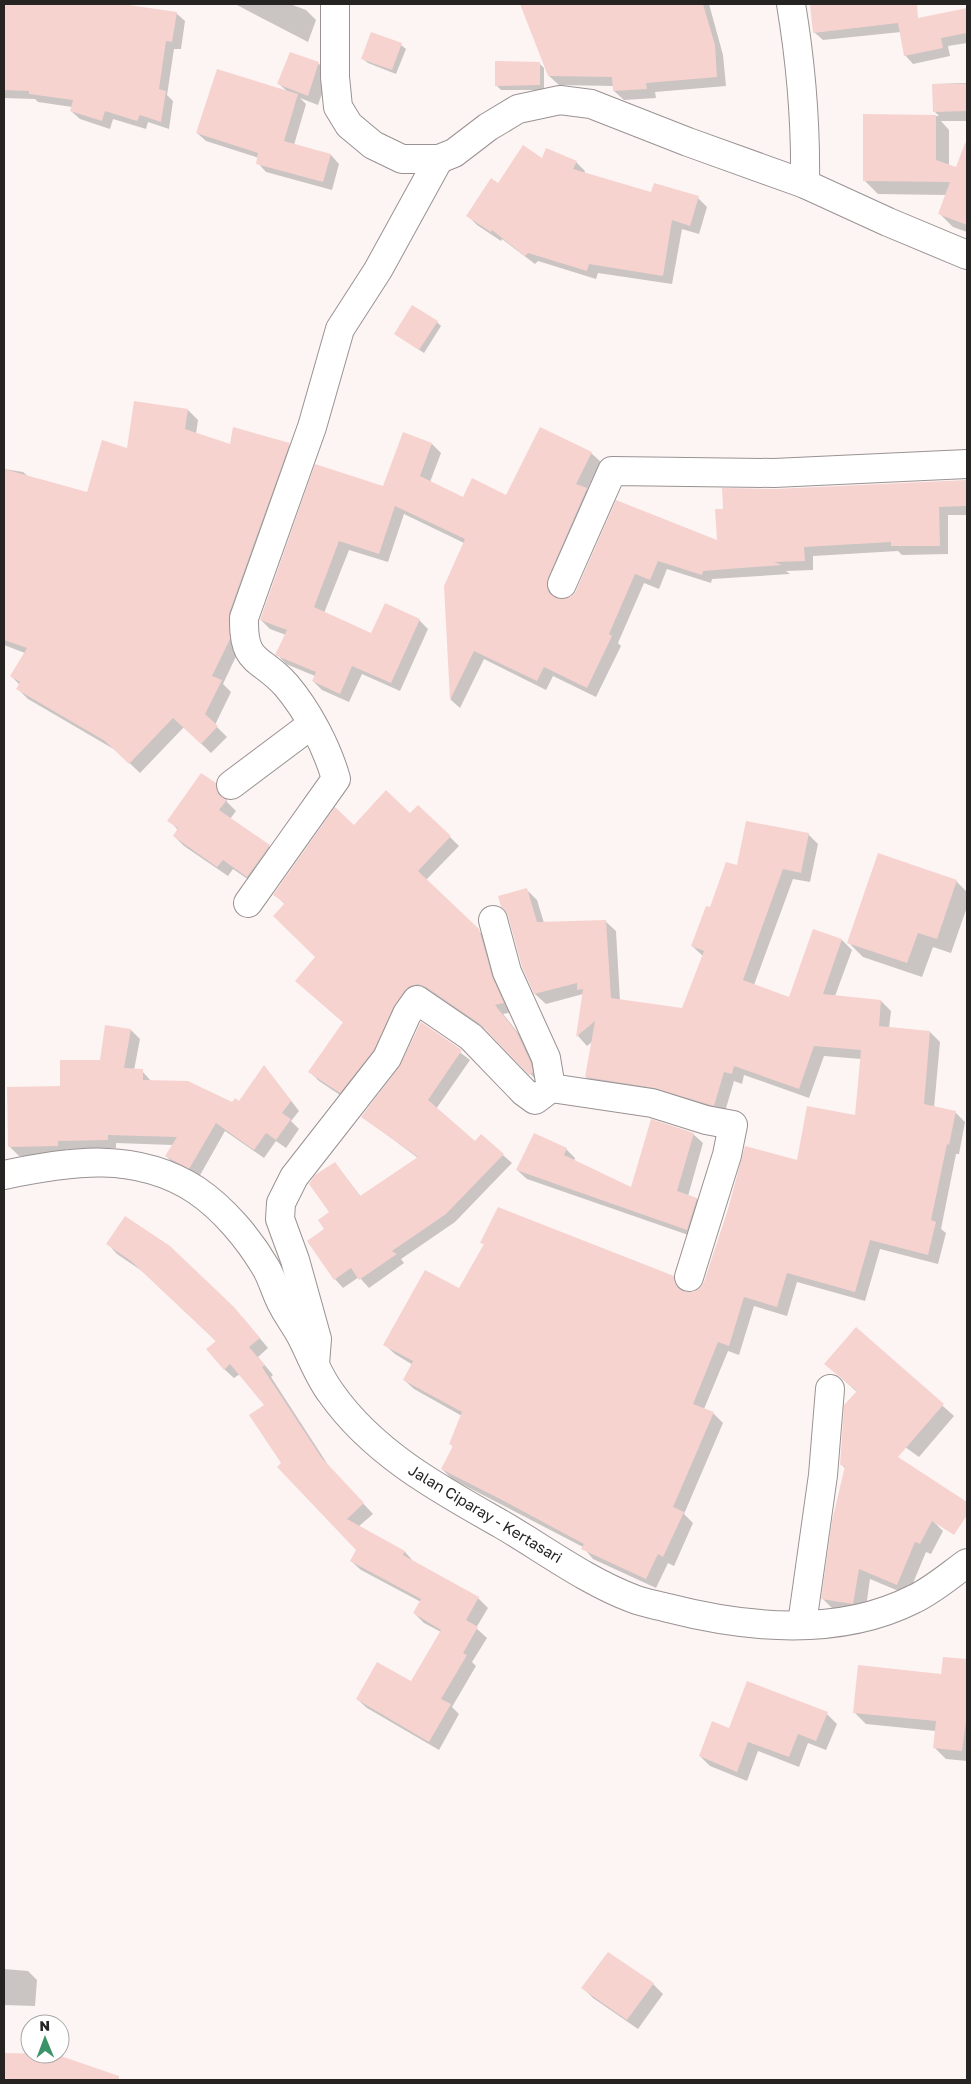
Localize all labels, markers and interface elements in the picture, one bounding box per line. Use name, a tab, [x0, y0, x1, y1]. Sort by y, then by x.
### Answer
street label: Jalan Ciparay - Kertasari	[405, 1460, 566, 1566]
north arrow	[20, 2014, 70, 2064]
text: N	[39, 2017, 50, 2034]

